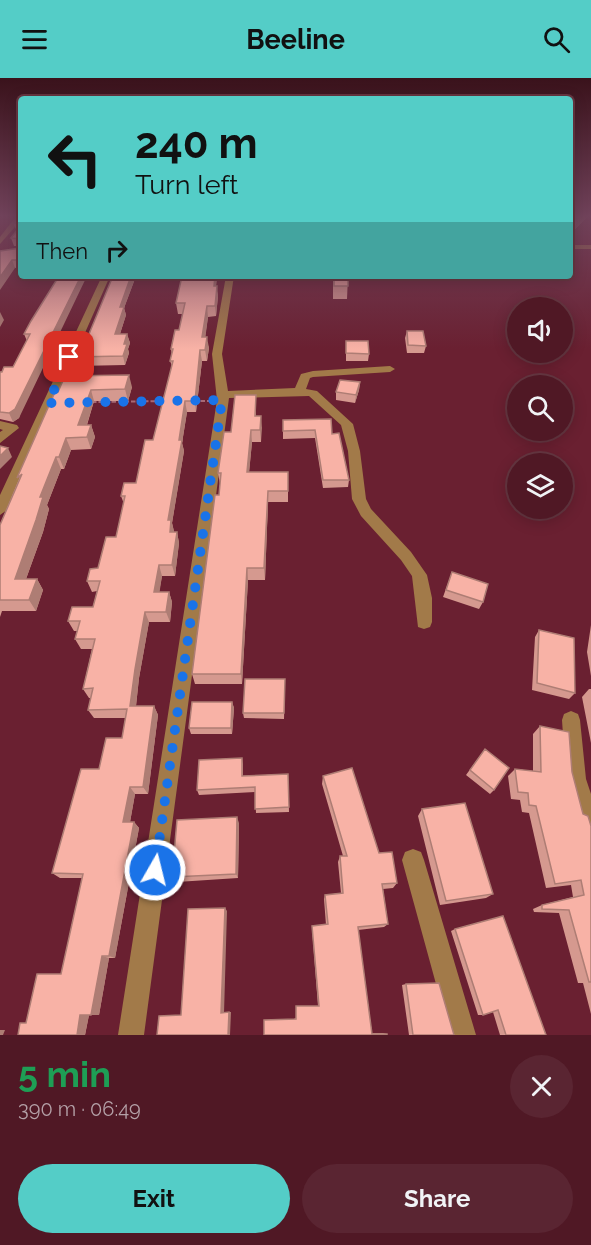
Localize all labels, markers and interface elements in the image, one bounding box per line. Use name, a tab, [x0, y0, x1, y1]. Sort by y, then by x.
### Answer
icon: menu	[18, 23, 51, 56]
icon: search	[540, 23, 573, 56]
text: Beeline	[246, 24, 345, 55]
text: 240 m	[135, 119, 258, 168]
icon: left	[36, 120, 114, 198]
text: Turn left	[135, 169, 238, 200]
icon: right	[100, 234, 133, 267]
text: Then	[36, 238, 88, 264]
map controls	[507, 297, 573, 519]
button: sound	[507, 297, 573, 363]
pin	[43, 331, 94, 382]
icon: arrive	[52, 340, 85, 373]
button: search	[507, 375, 573, 441]
button: layers	[507, 453, 573, 519]
position arrow	[123, 838, 187, 902]
text: 5 min	[18, 1053, 111, 1095]
button: close	[510, 1055, 573, 1118]
text: 390 m · 06:49	[18, 1097, 141, 1121]
button: Exit	[18, 1164, 290, 1233]
button: Share	[302, 1164, 573, 1233]

